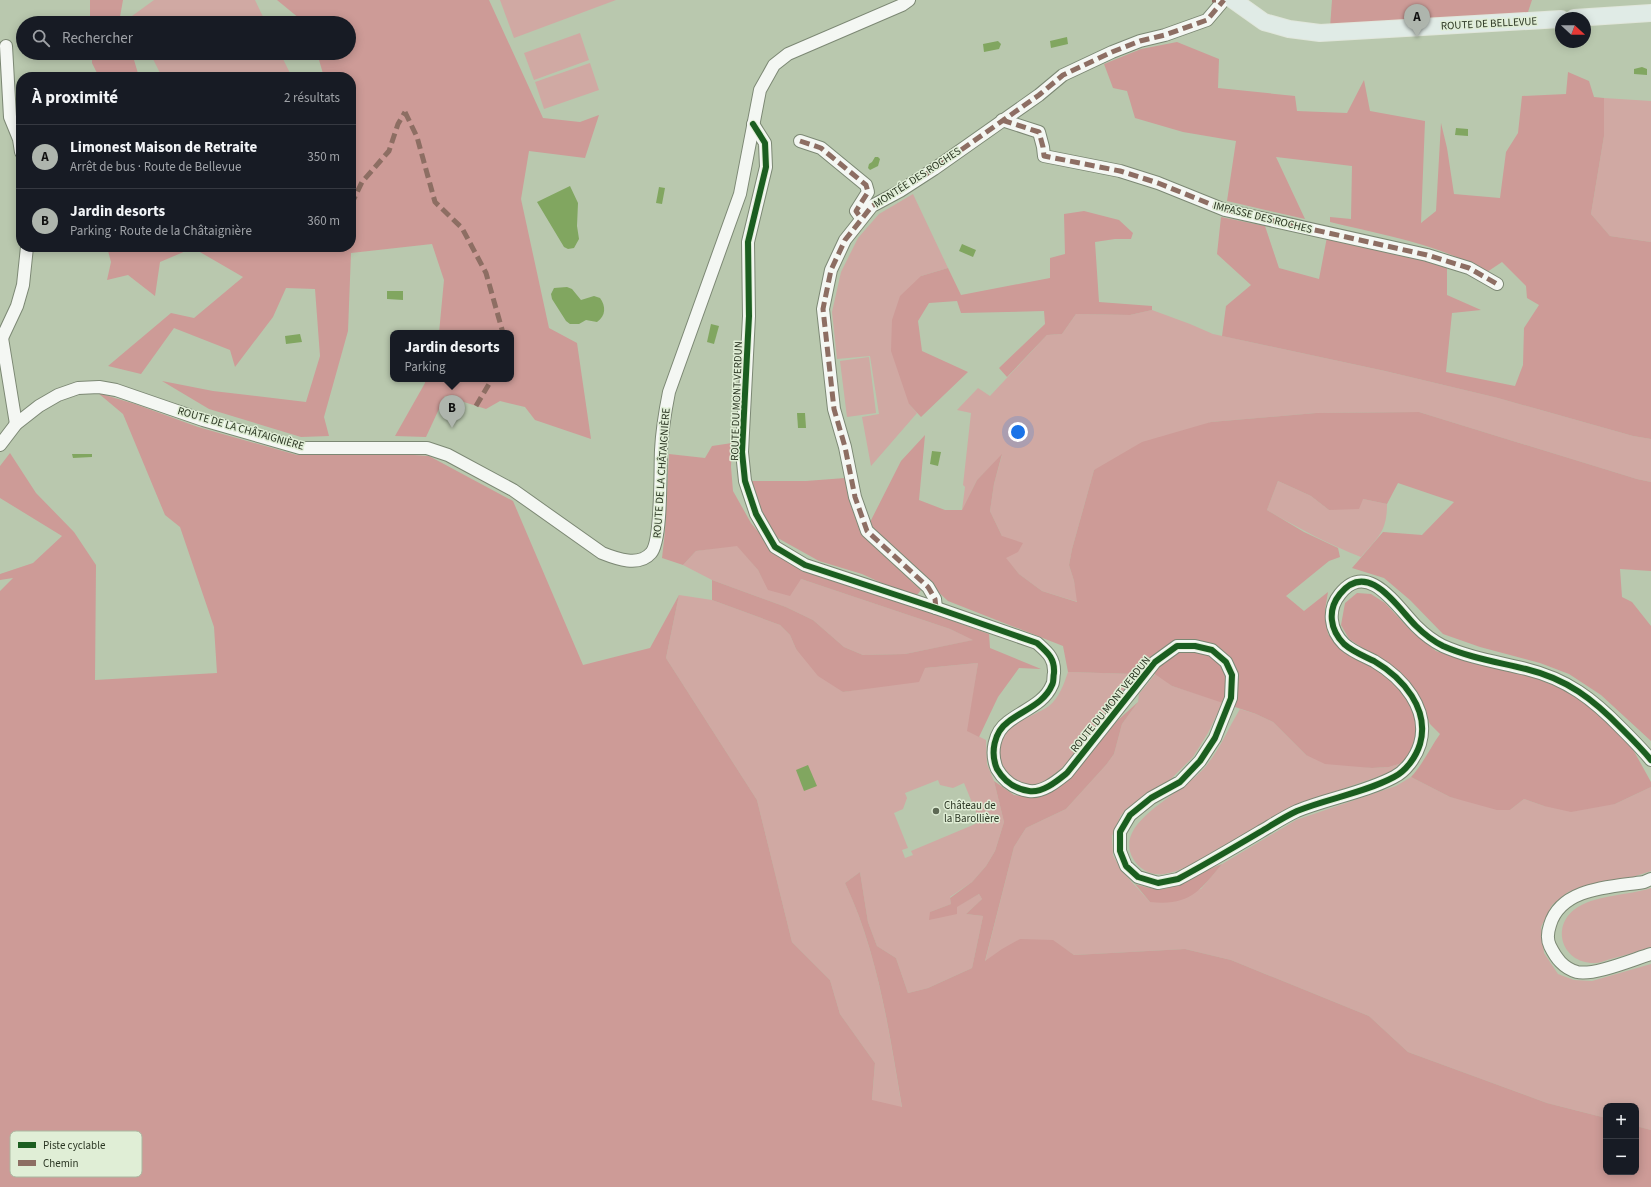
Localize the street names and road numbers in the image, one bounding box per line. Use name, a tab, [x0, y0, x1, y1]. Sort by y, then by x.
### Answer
street label: ROUTE DE BELLEVUE	[1440, 13, 1538, 34]
street label: MONTÉE DES ROCHES	[871, 143, 964, 211]
street label: IMPASSE DES ROCHES	[1212, 198, 1314, 237]
street label: ROUTE DU MONT VERDUN	[727, 341, 746, 461]
street label: ROUTE DE LA CHÂTAIGNIÈRE	[176, 403, 306, 454]
street label: ROUTE DE LA CHÂTAIGNIÈRE	[649, 407, 674, 539]
street label: ROUTE DU MONT VERDUN	[1067, 653, 1154, 756]

